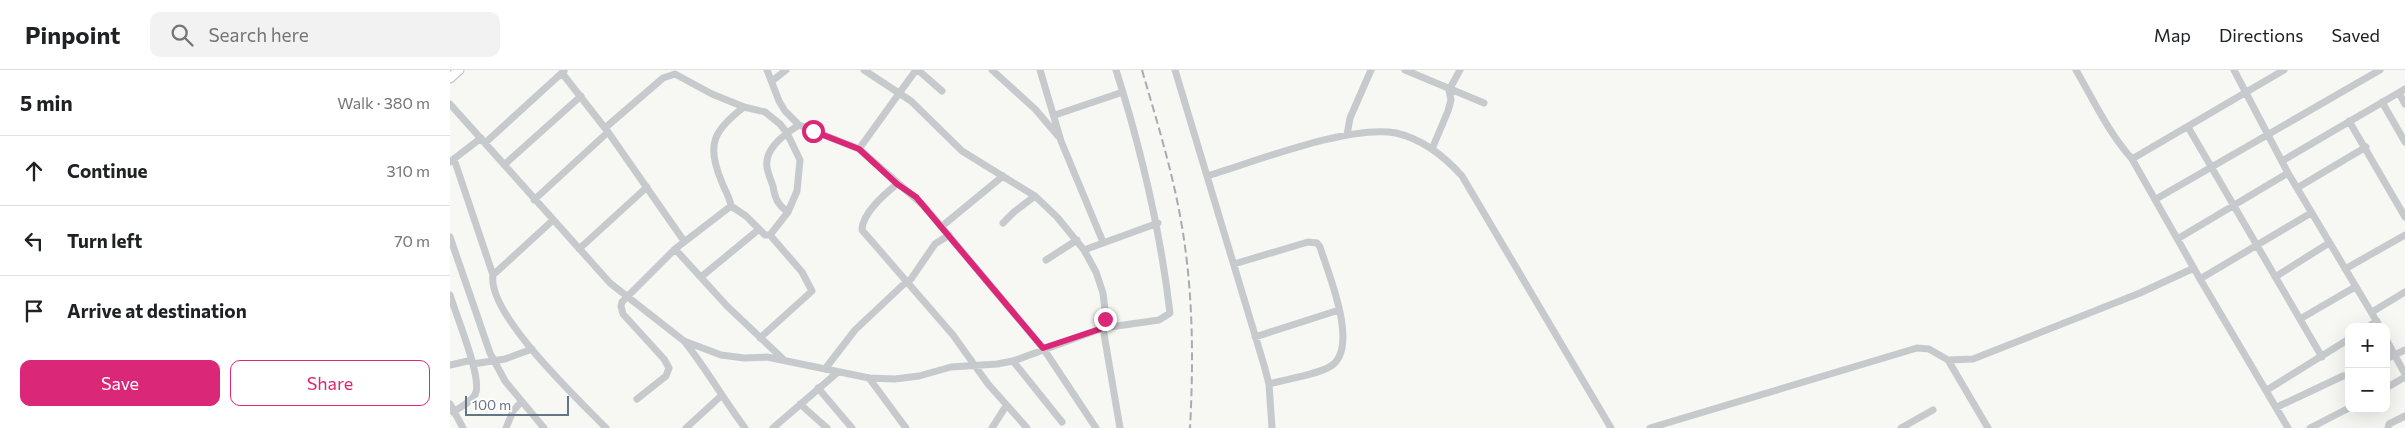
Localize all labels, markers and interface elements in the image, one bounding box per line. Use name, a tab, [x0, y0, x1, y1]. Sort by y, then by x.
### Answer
search box	[150, 12, 500, 57]
text: Pinpoint	[25, 20, 120, 49]
icon: search	[168, 21, 196, 49]
text: Search here	[208, 23, 309, 46]
text: Map	[2154, 24, 2191, 46]
text: Directions	[2219, 24, 2303, 46]
text: Saved	[2331, 24, 2380, 46]
text: 5 min	[20, 90, 73, 115]
text: Walk · 380 m	[337, 93, 430, 112]
route start	[802, 120, 825, 143]
icon: ahead	[20, 157, 48, 185]
text: Continue	[67, 159, 147, 182]
text: 310 m	[387, 161, 430, 180]
icon: left	[20, 227, 48, 255]
text: Turn left	[67, 229, 142, 252]
text: 70 m	[394, 231, 430, 250]
icon: arrive	[20, 297, 48, 325]
text: Arrive at destination	[67, 299, 247, 322]
route end	[1094, 308, 1117, 331]
map controls	[2345, 323, 2390, 413]
button: +	[2345, 323, 2390, 368]
button: Save	[20, 360, 220, 406]
button: Share	[230, 360, 430, 406]
button: −	[2345, 368, 2390, 413]
scale bar	[465, 393, 569, 416]
text: 100 m	[472, 396, 511, 413]

